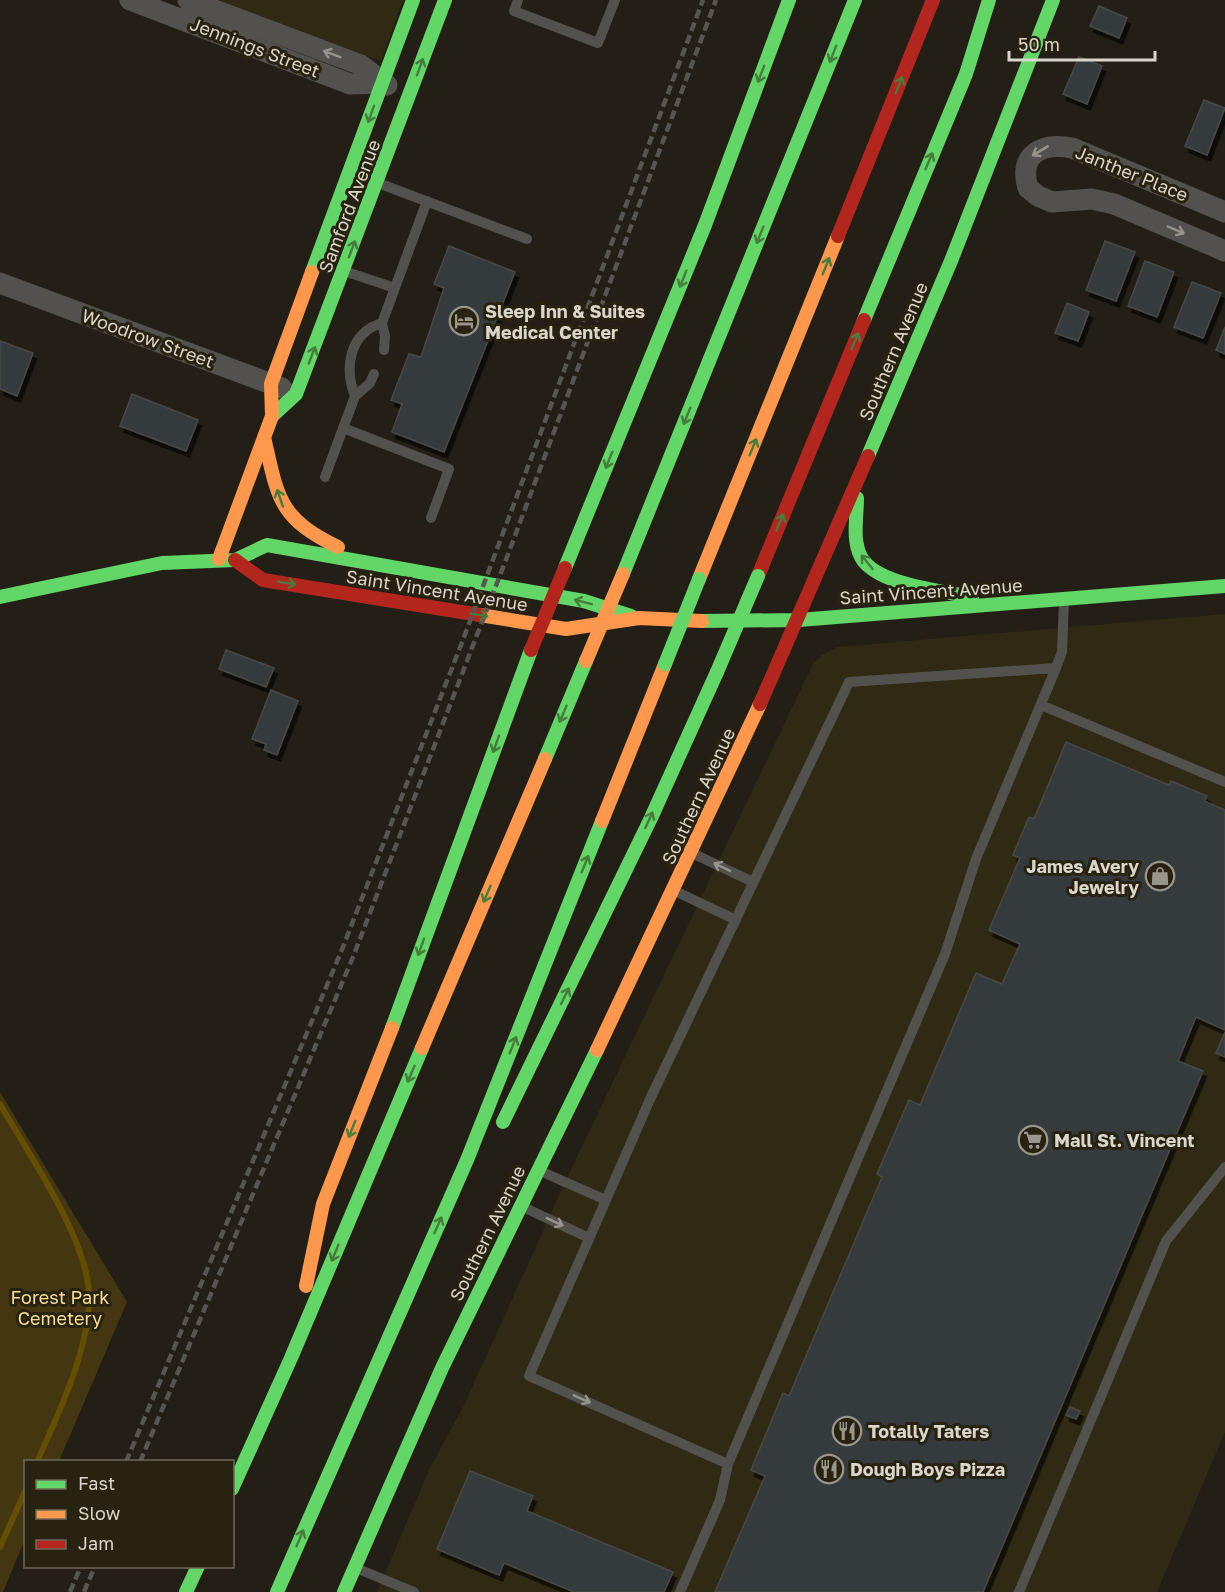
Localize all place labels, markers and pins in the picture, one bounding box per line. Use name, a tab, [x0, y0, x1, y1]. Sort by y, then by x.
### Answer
place label: Sleep Inn & Suites Medical Center	[485, 300, 645, 343]
hotel icon: Sleep Inn & Suites Medical Center	[448, 305, 480, 337]
place label: James Avery Jewelry	[1026, 855, 1139, 898]
shop icon: James Avery Jewelry	[1144, 860, 1176, 892]
supermarket icon: Mall St. Vincent	[1017, 1124, 1049, 1156]
place label: Mall St. Vincent	[1054, 1129, 1195, 1151]
restaurant icon: Totally Taters	[831, 1415, 863, 1447]
place label: Totally Taters	[868, 1420, 989, 1442]
restaurant icon: Dough Boys Pizza	[813, 1453, 845, 1485]
place label: Dough Boys Pizza	[850, 1458, 1005, 1480]

